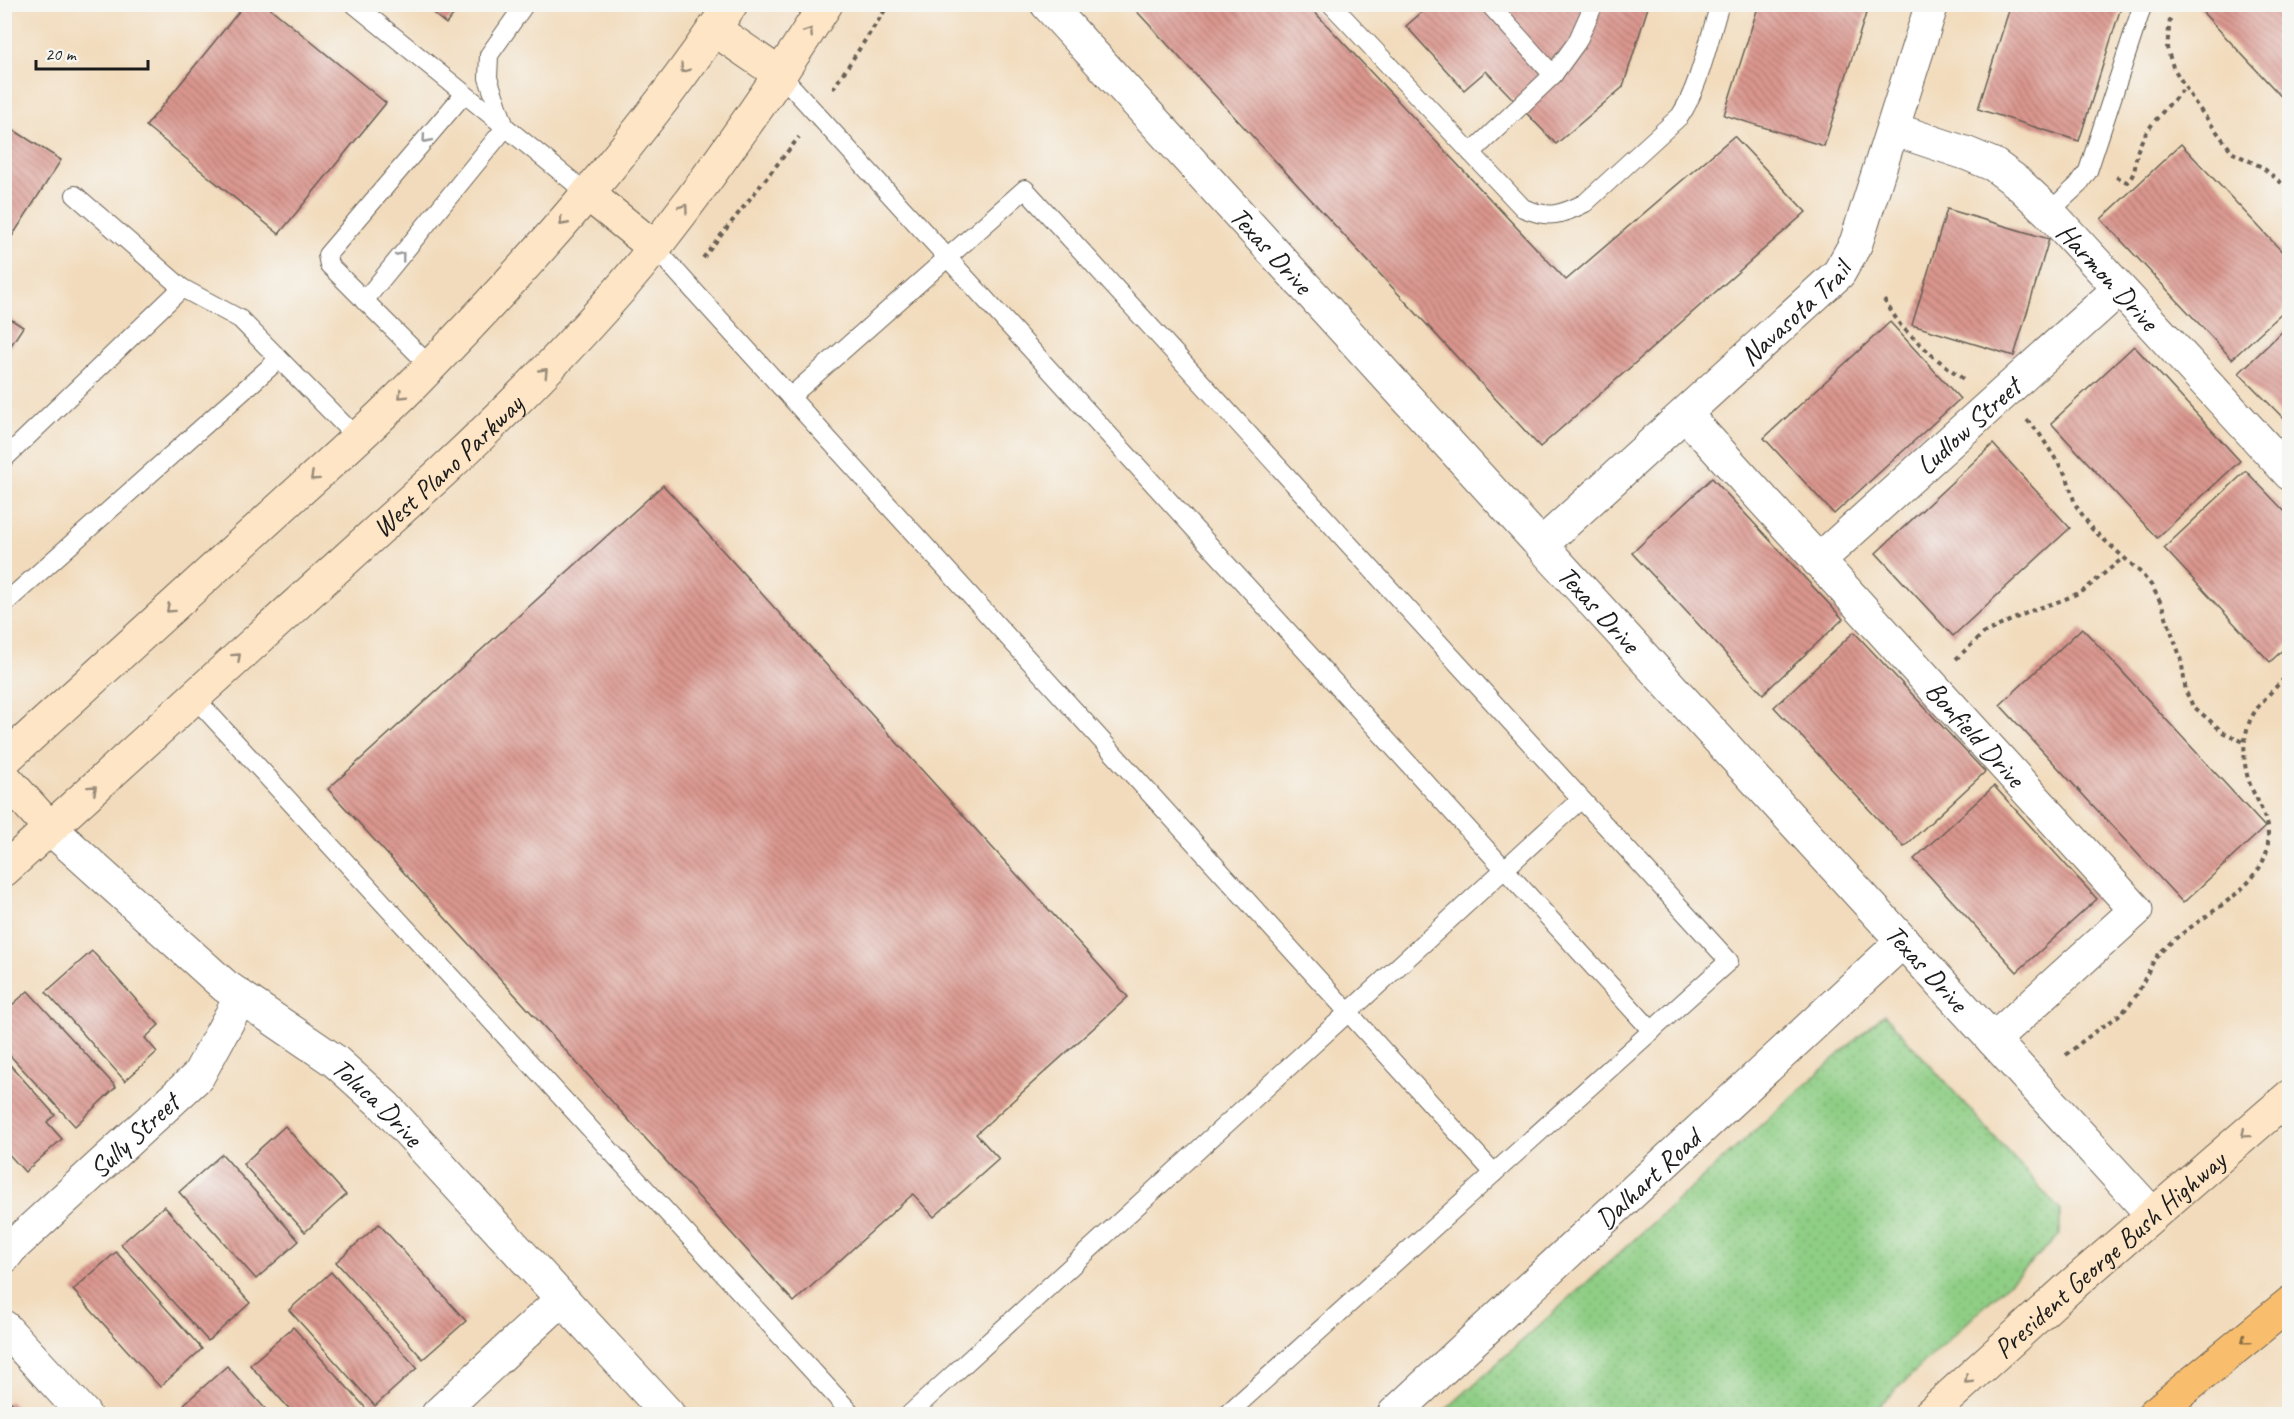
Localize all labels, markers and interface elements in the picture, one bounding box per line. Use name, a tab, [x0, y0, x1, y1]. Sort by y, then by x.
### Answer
one-way arrow	[801, 28, 813, 38]
scale bar	[36, 33, 148, 71]
text: 20 m	[45, 43, 78, 65]
one-way arrow	[681, 62, 692, 73]
one-way arrow	[422, 132, 433, 143]
street label: Texas Drive	[1222, 199, 1321, 303]
one-way arrow	[676, 204, 687, 215]
one-way arrow	[559, 215, 570, 226]
street label: Harmon Drive	[2049, 215, 2167, 339]
street label: Navasota Trail	[1732, 251, 1862, 373]
one-way arrow	[394, 252, 405, 263]
street label: Ludlow Street	[1909, 367, 2031, 482]
one-way arrow	[536, 369, 547, 380]
street label: West Plano Parkway	[365, 385, 532, 545]
one-way arrow	[398, 388, 408, 399]
one-way arrow	[310, 470, 321, 481]
street label: Texas Drive	[1550, 558, 1649, 662]
one-way arrow	[166, 602, 176, 613]
one-way arrow	[231, 653, 241, 664]
street label: Bonfield Drive	[1918, 673, 2034, 796]
one-way arrow	[86, 785, 97, 796]
street label: Texas Drive	[1878, 917, 1977, 1021]
street label: Toluca Drive	[325, 1050, 432, 1155]
street label: Sully Street	[82, 1083, 189, 1186]
street label: Dalhart Road	[1588, 1119, 1711, 1236]
one-way arrow	[2241, 1127, 2252, 1138]
street label: President George Bush Highway	[1986, 1142, 2234, 1366]
one-way arrow	[2241, 1333, 2252, 1344]
one-way arrow	[1965, 1373, 1975, 1384]

